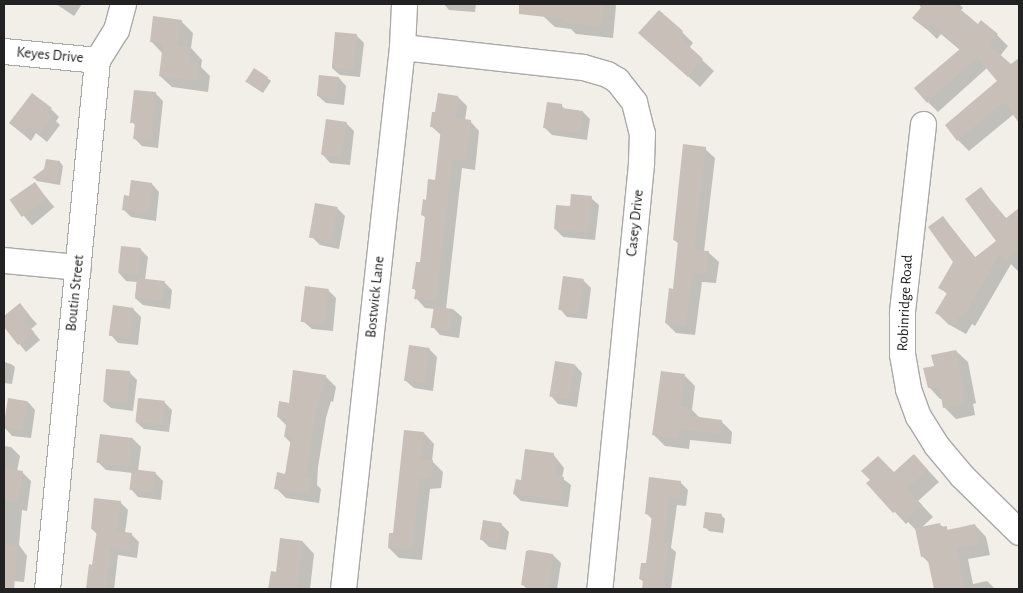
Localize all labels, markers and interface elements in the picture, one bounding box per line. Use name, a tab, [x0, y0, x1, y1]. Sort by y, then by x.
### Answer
street label: Keyes Drive	[16, 43, 84, 67]
street label: Casey Drive	[623, 189, 647, 257]
street label: Boutin Street	[62, 254, 88, 332]
street label: Robinridge Road	[893, 254, 917, 352]
street label: Bostwick Lane	[362, 255, 388, 339]

